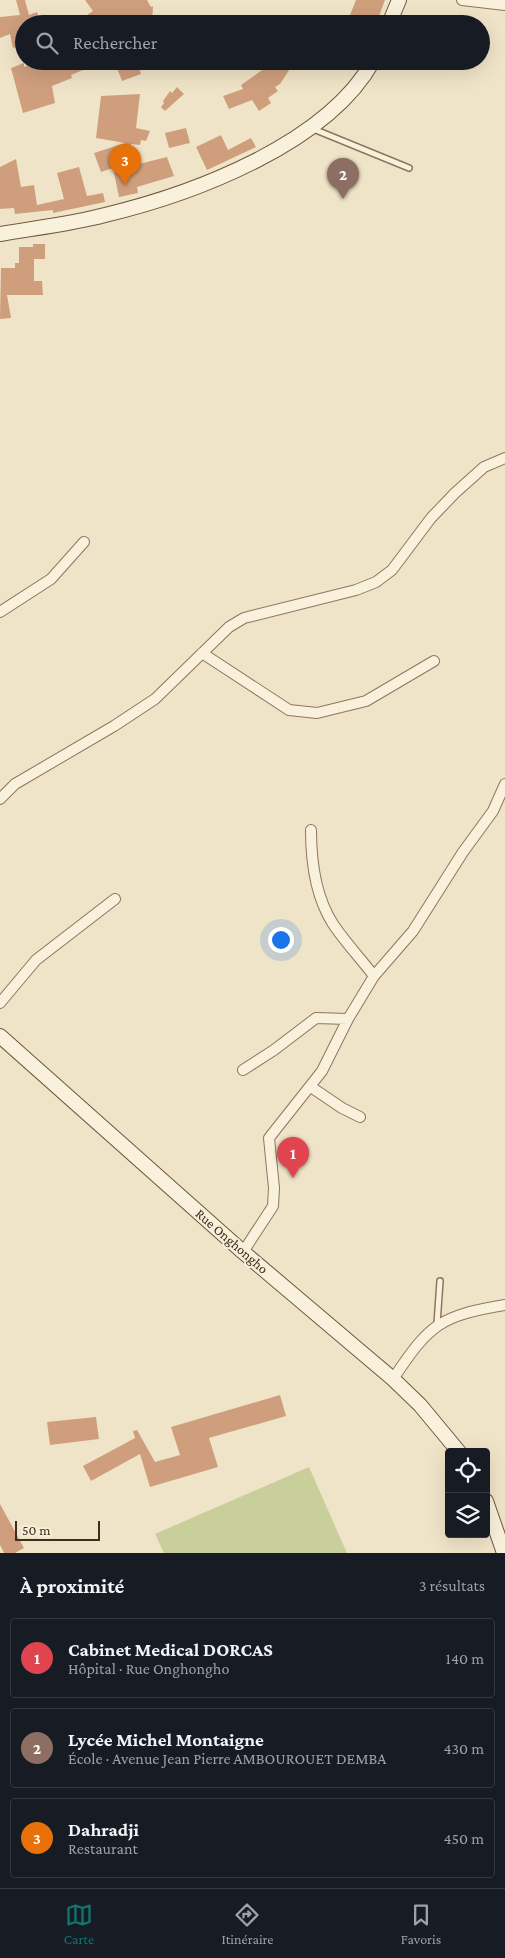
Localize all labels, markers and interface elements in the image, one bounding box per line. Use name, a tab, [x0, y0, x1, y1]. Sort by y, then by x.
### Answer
search box	[15, 15, 490, 70]
icon: search	[33, 29, 61, 57]
text: Rechercher	[73, 32, 157, 53]
pin: 3	[109, 144, 141, 185]
pin: 2	[327, 158, 359, 199]
your location	[268, 927, 294, 953]
pin: 1	[277, 1137, 309, 1178]
street label: Rue Onghongho	[193, 1205, 272, 1277]
map controls	[445, 1448, 490, 1538]
button: locate	[445, 1448, 490, 1493]
button: layers	[445, 1493, 490, 1538]
scale bar	[15, 1518, 100, 1541]
text: 50 m	[22, 1522, 50, 1538]
text: À proximité	[20, 1574, 124, 1598]
text: 3 résultats	[419, 1577, 485, 1594]
text: Cabinet Medical DORCAS	[68, 1639, 273, 1660]
text: 1	[34, 1650, 40, 1667]
text: 140 m	[446, 1650, 484, 1667]
text: Hôpital · Rue Onghongho	[68, 1660, 229, 1677]
text: Lycée Michel Montaigne	[68, 1729, 264, 1750]
text: 2	[33, 1740, 41, 1757]
text: 430 m	[443, 1740, 484, 1757]
text: École · Avenue Jean Pierre AMBOUROUET DEMBA	[68, 1750, 386, 1767]
text: Dahradji	[68, 1819, 139, 1840]
text: 3	[33, 1830, 41, 1847]
text: 450 m	[443, 1830, 484, 1847]
text: Restaurant	[68, 1840, 138, 1857]
tab: Carte	[64, 1901, 94, 1947]
tab: Itinéraire	[222, 1901, 273, 1947]
tab: Favoris	[401, 1901, 441, 1947]

